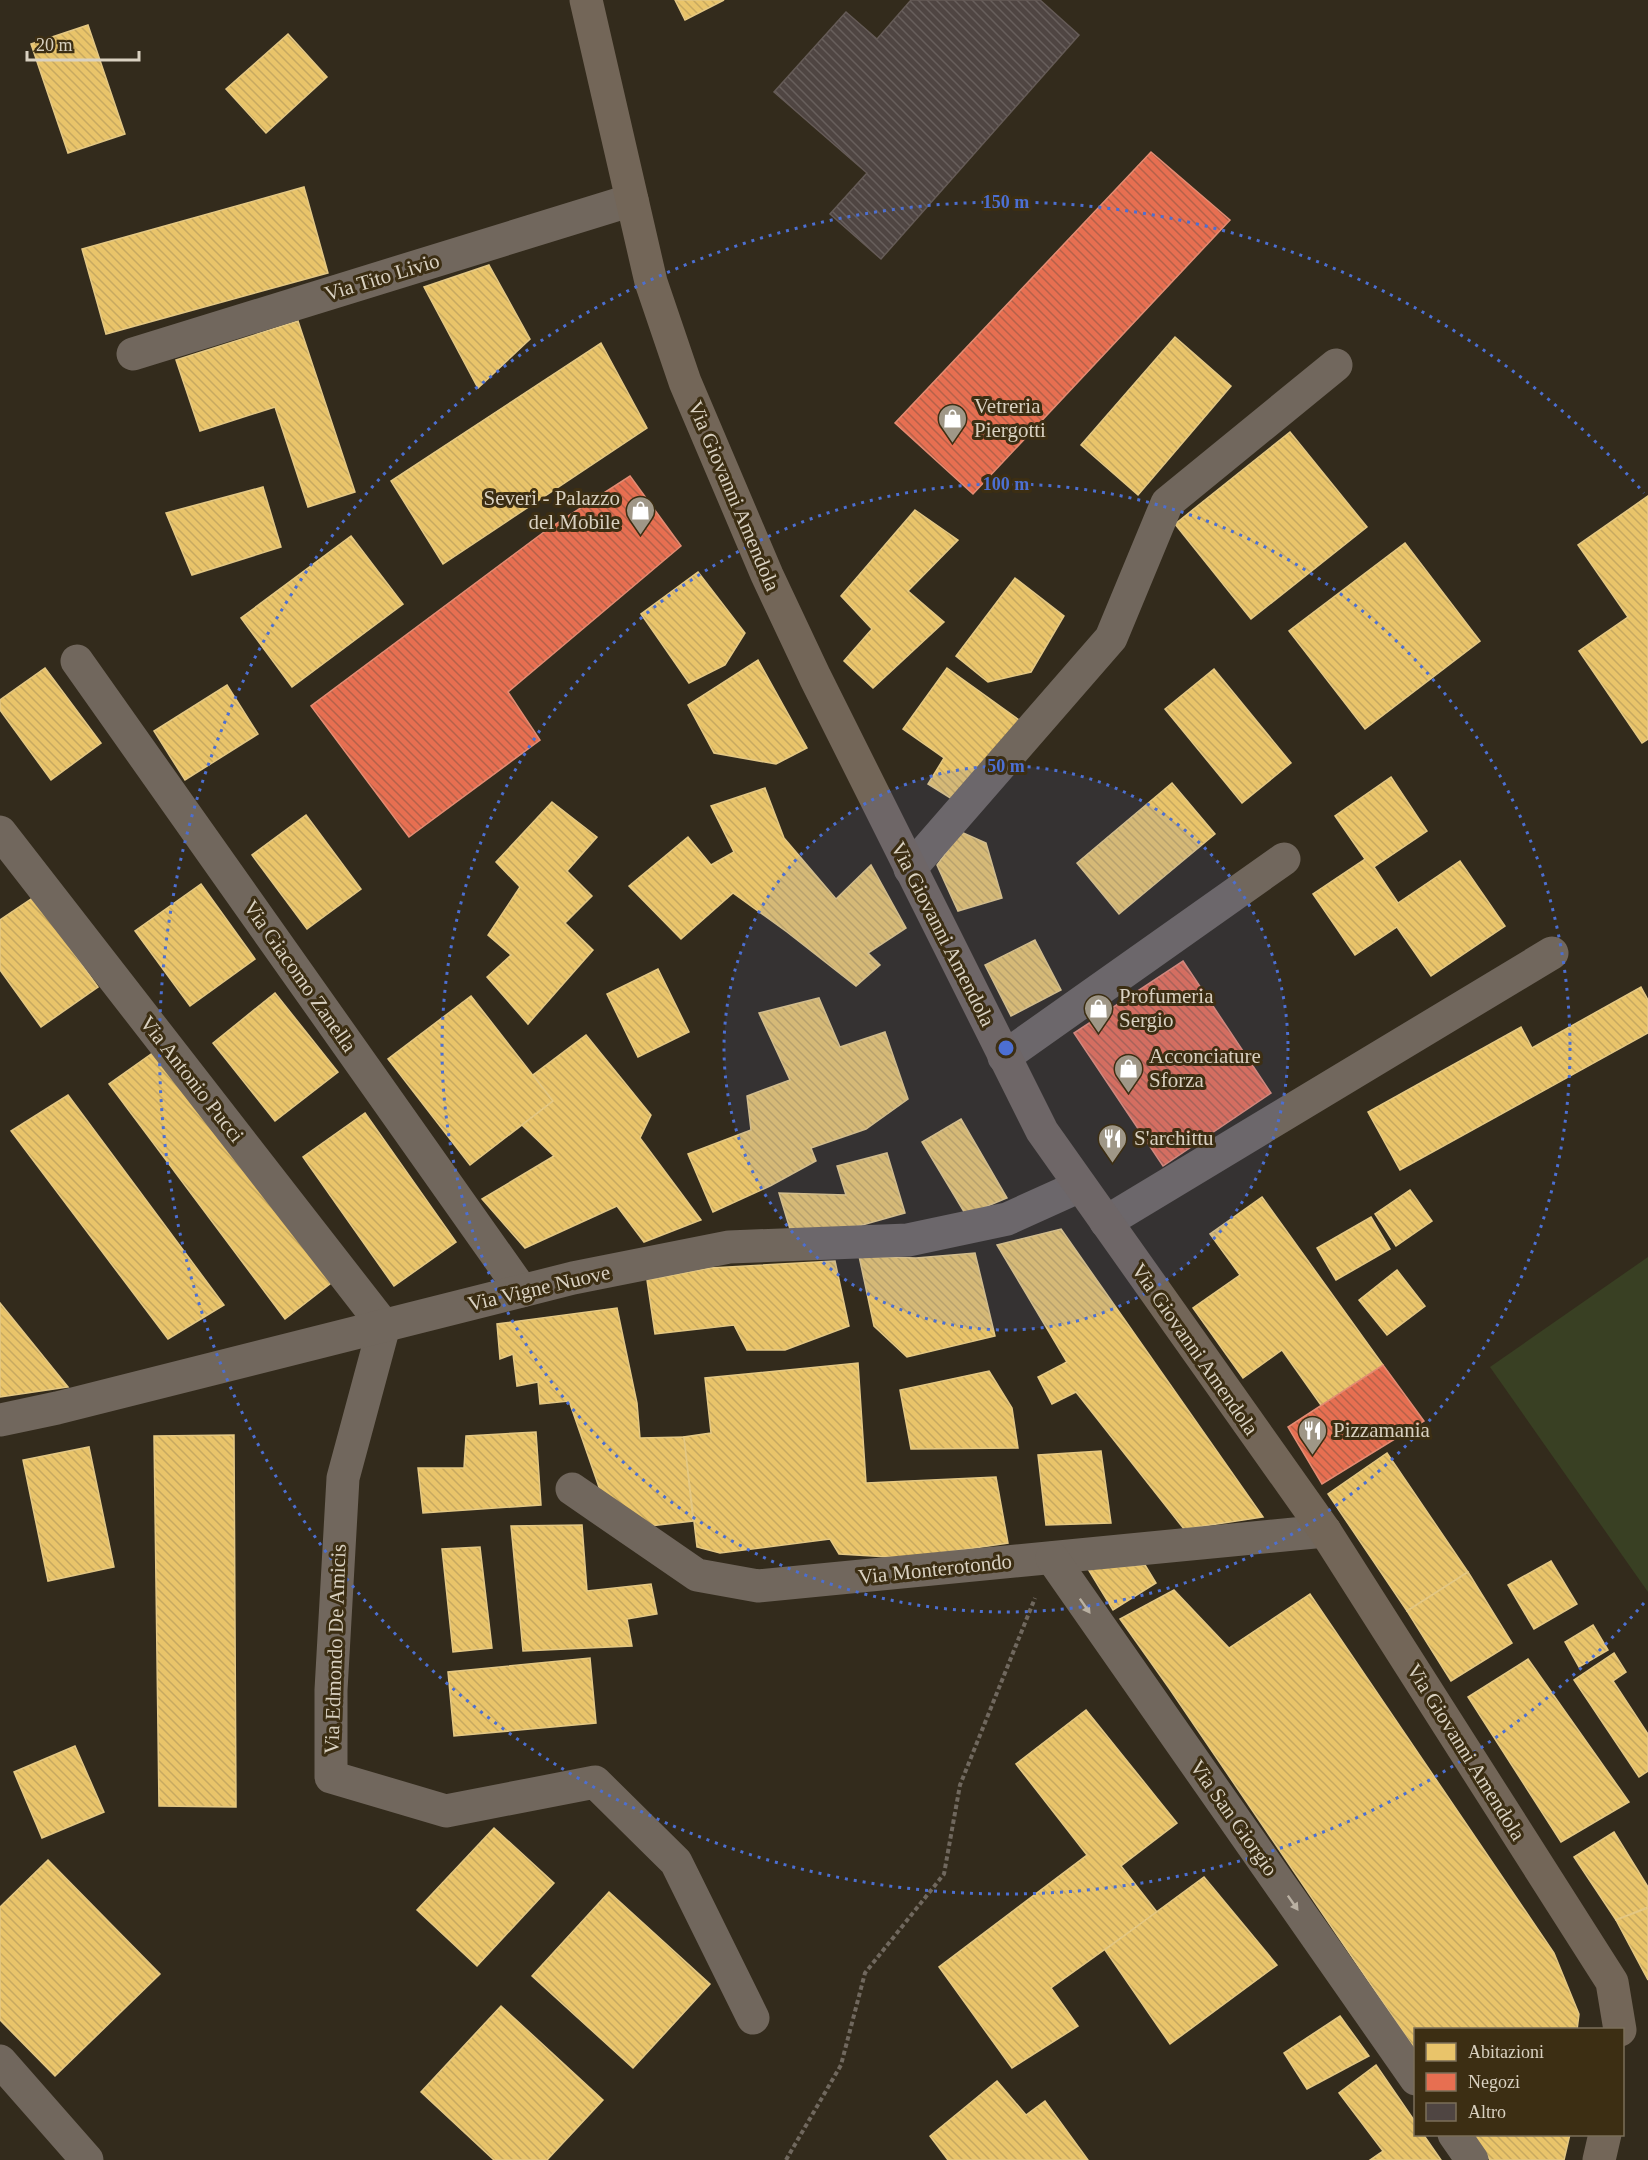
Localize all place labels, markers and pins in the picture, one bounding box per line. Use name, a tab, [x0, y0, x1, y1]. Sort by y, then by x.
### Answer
place label: Vetreria Piergotti	[974, 394, 1046, 442]
shop icon: Vetreria Piergotti	[937, 402, 969, 444]
place label: Severi - Palazzo del Mobile	[484, 486, 620, 534]
shop icon: Severi - Palazzo del Mobile	[625, 494, 657, 536]
place label: Profumeria Sergio	[1119, 984, 1214, 1032]
shop icon: Profumeria Sergio	[1082, 992, 1114, 1034]
centre of rings	[996, 1038, 1016, 1058]
place label: Acconciature Sforza	[1149, 1044, 1261, 1092]
shop icon: Acconciature Sforza	[1112, 1052, 1144, 1094]
restaurant icon: S'archittu	[1097, 1122, 1129, 1164]
place label: S'archittu	[1134, 1126, 1214, 1150]
restaurant icon: Pizzamania	[1296, 1414, 1328, 1456]
place label: Pizzamania	[1333, 1418, 1430, 1442]

